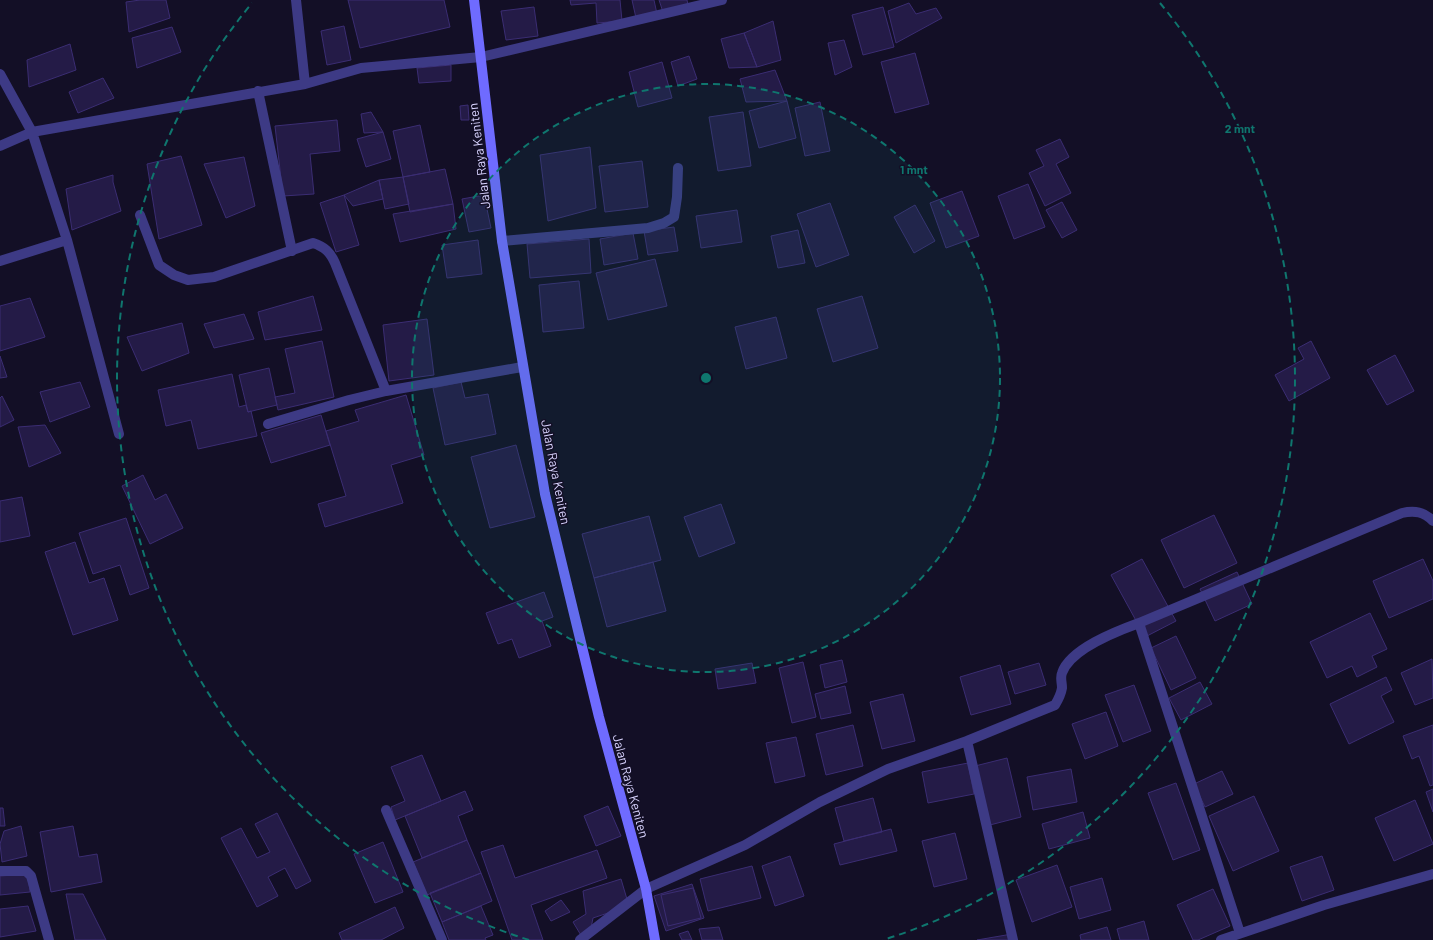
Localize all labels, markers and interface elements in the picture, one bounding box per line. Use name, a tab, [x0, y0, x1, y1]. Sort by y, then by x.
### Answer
street label: Jalan Raya Keniten	[465, 102, 493, 210]
text: 2 mnt	[1225, 121, 1256, 135]
text: 1 mnt	[900, 162, 928, 176]
centre of rings	[699, 371, 713, 385]
street label: Jalan Raya Keniten	[538, 418, 574, 526]
street label: Jalan Raya Keniten	[609, 733, 653, 839]

